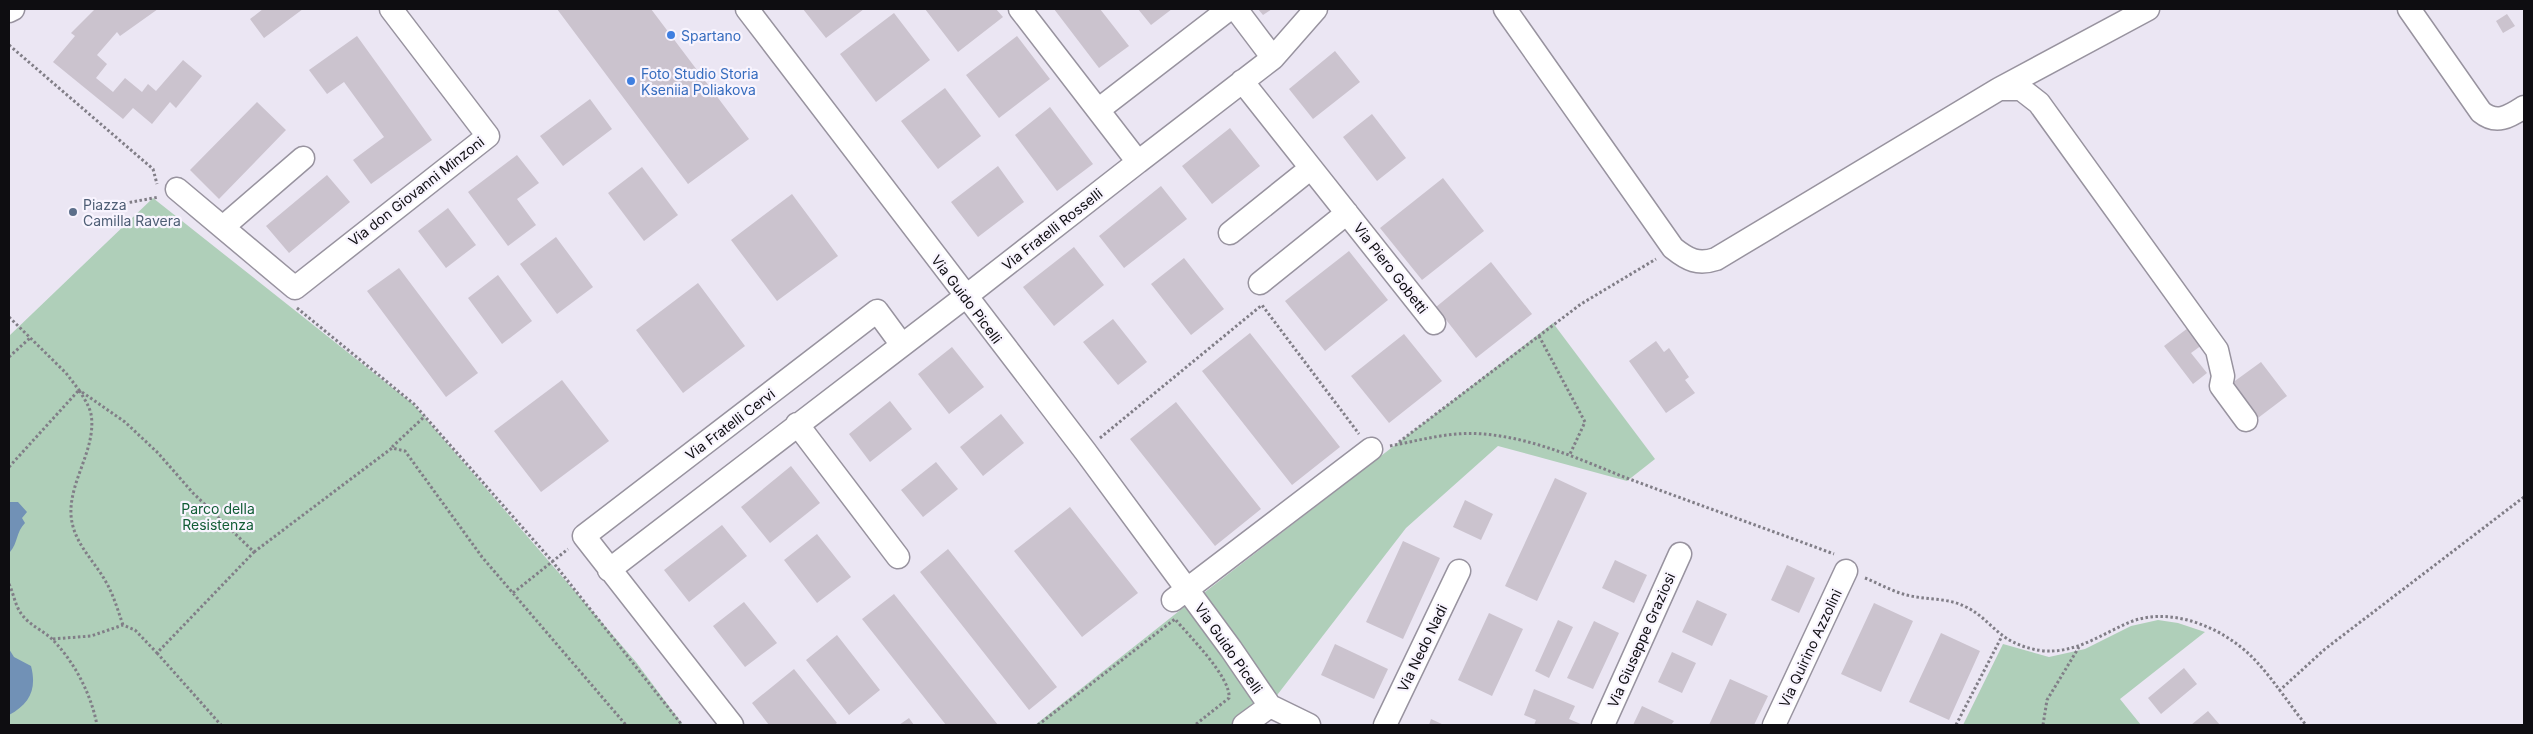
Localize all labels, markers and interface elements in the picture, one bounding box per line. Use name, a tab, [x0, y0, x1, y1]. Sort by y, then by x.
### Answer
place label: Spartano	[681, 27, 741, 44]
marker: Spartano	[665, 29, 677, 41]
place label: Foto Studio Storia Kseniia Poliakova	[641, 65, 759, 98]
marker: Foto Studio Storia Kseniia Poliakova	[625, 75, 637, 87]
street label: Via don Giovanni Minzoni	[345, 133, 487, 249]
street label: Via Fratelli Rosselli	[998, 184, 1106, 274]
place label: Piazza Camilla Ravera	[83, 196, 181, 229]
marker: Piazza Camilla Ravera	[67, 206, 79, 218]
street label: Via Piero Gobetti	[1350, 219, 1432, 317]
street label: Via Guido Picelli	[928, 251, 1006, 347]
street label: Via Fratelli Cervi	[682, 385, 778, 463]
park label: Parco della Resistenza	[181, 500, 255, 533]
street label: Via Giuseppe Graziosi	[1604, 570, 1678, 710]
street label: Via Quirino Azzolini	[1775, 586, 1845, 710]
street label: Via Guido Picelli	[1191, 599, 1267, 697]
street label: Via Nedo Nadi	[1394, 602, 1450, 694]

